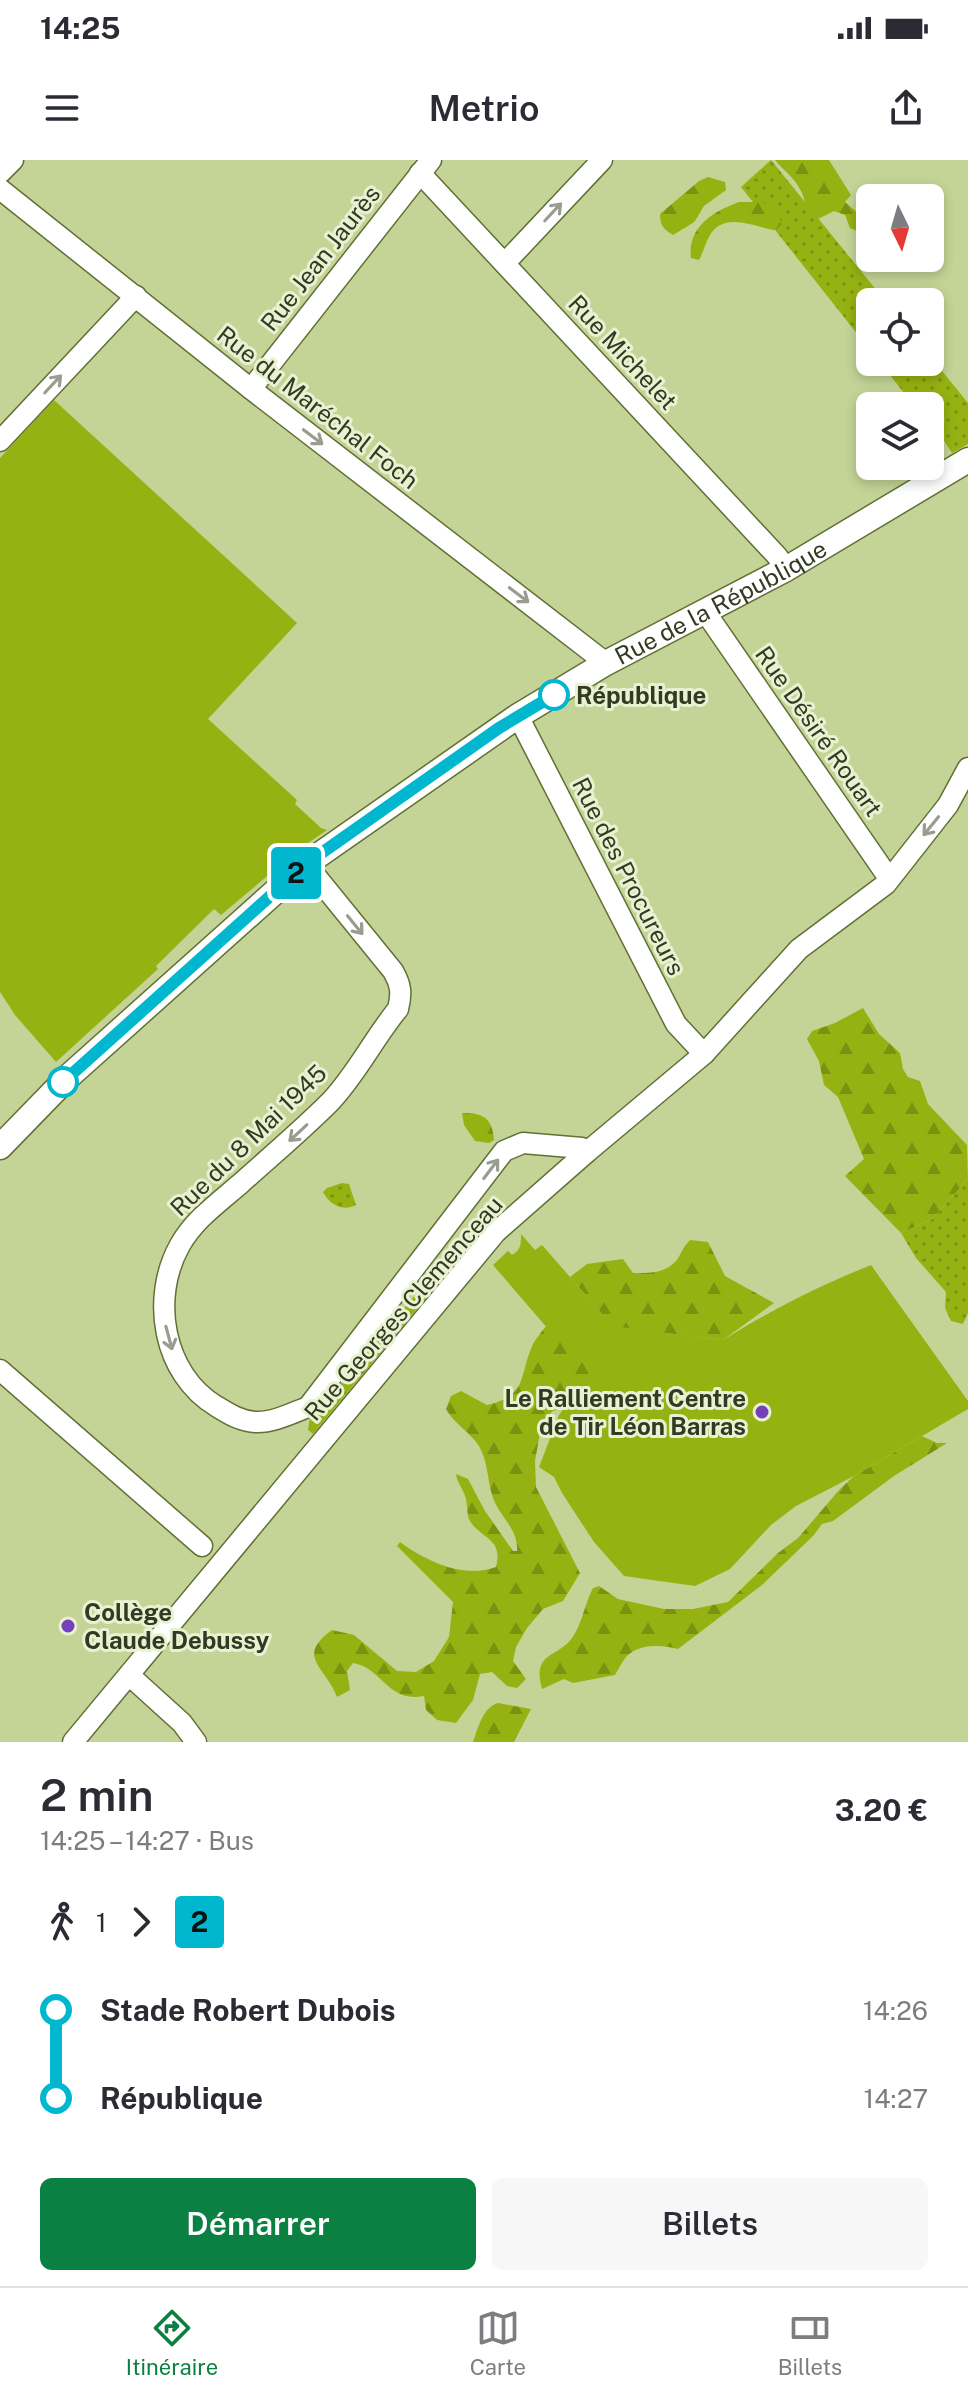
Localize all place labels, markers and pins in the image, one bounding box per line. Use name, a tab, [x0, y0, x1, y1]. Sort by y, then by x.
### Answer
marker: République	[539, 680, 569, 710]
place label: République	[576, 681, 706, 709]
unlabelled marker	[48, 1067, 78, 1097]
place label: Le Ralliement Centre de Tir Léon Barras	[504, 1384, 746, 1440]
marker: Le Ralliement Centre de Tir Léon Barras	[753, 1403, 771, 1421]
place label: Collège Claude Debussy	[84, 1598, 270, 1654]
marker: Collège Claude Debussy	[59, 1617, 77, 1635]

